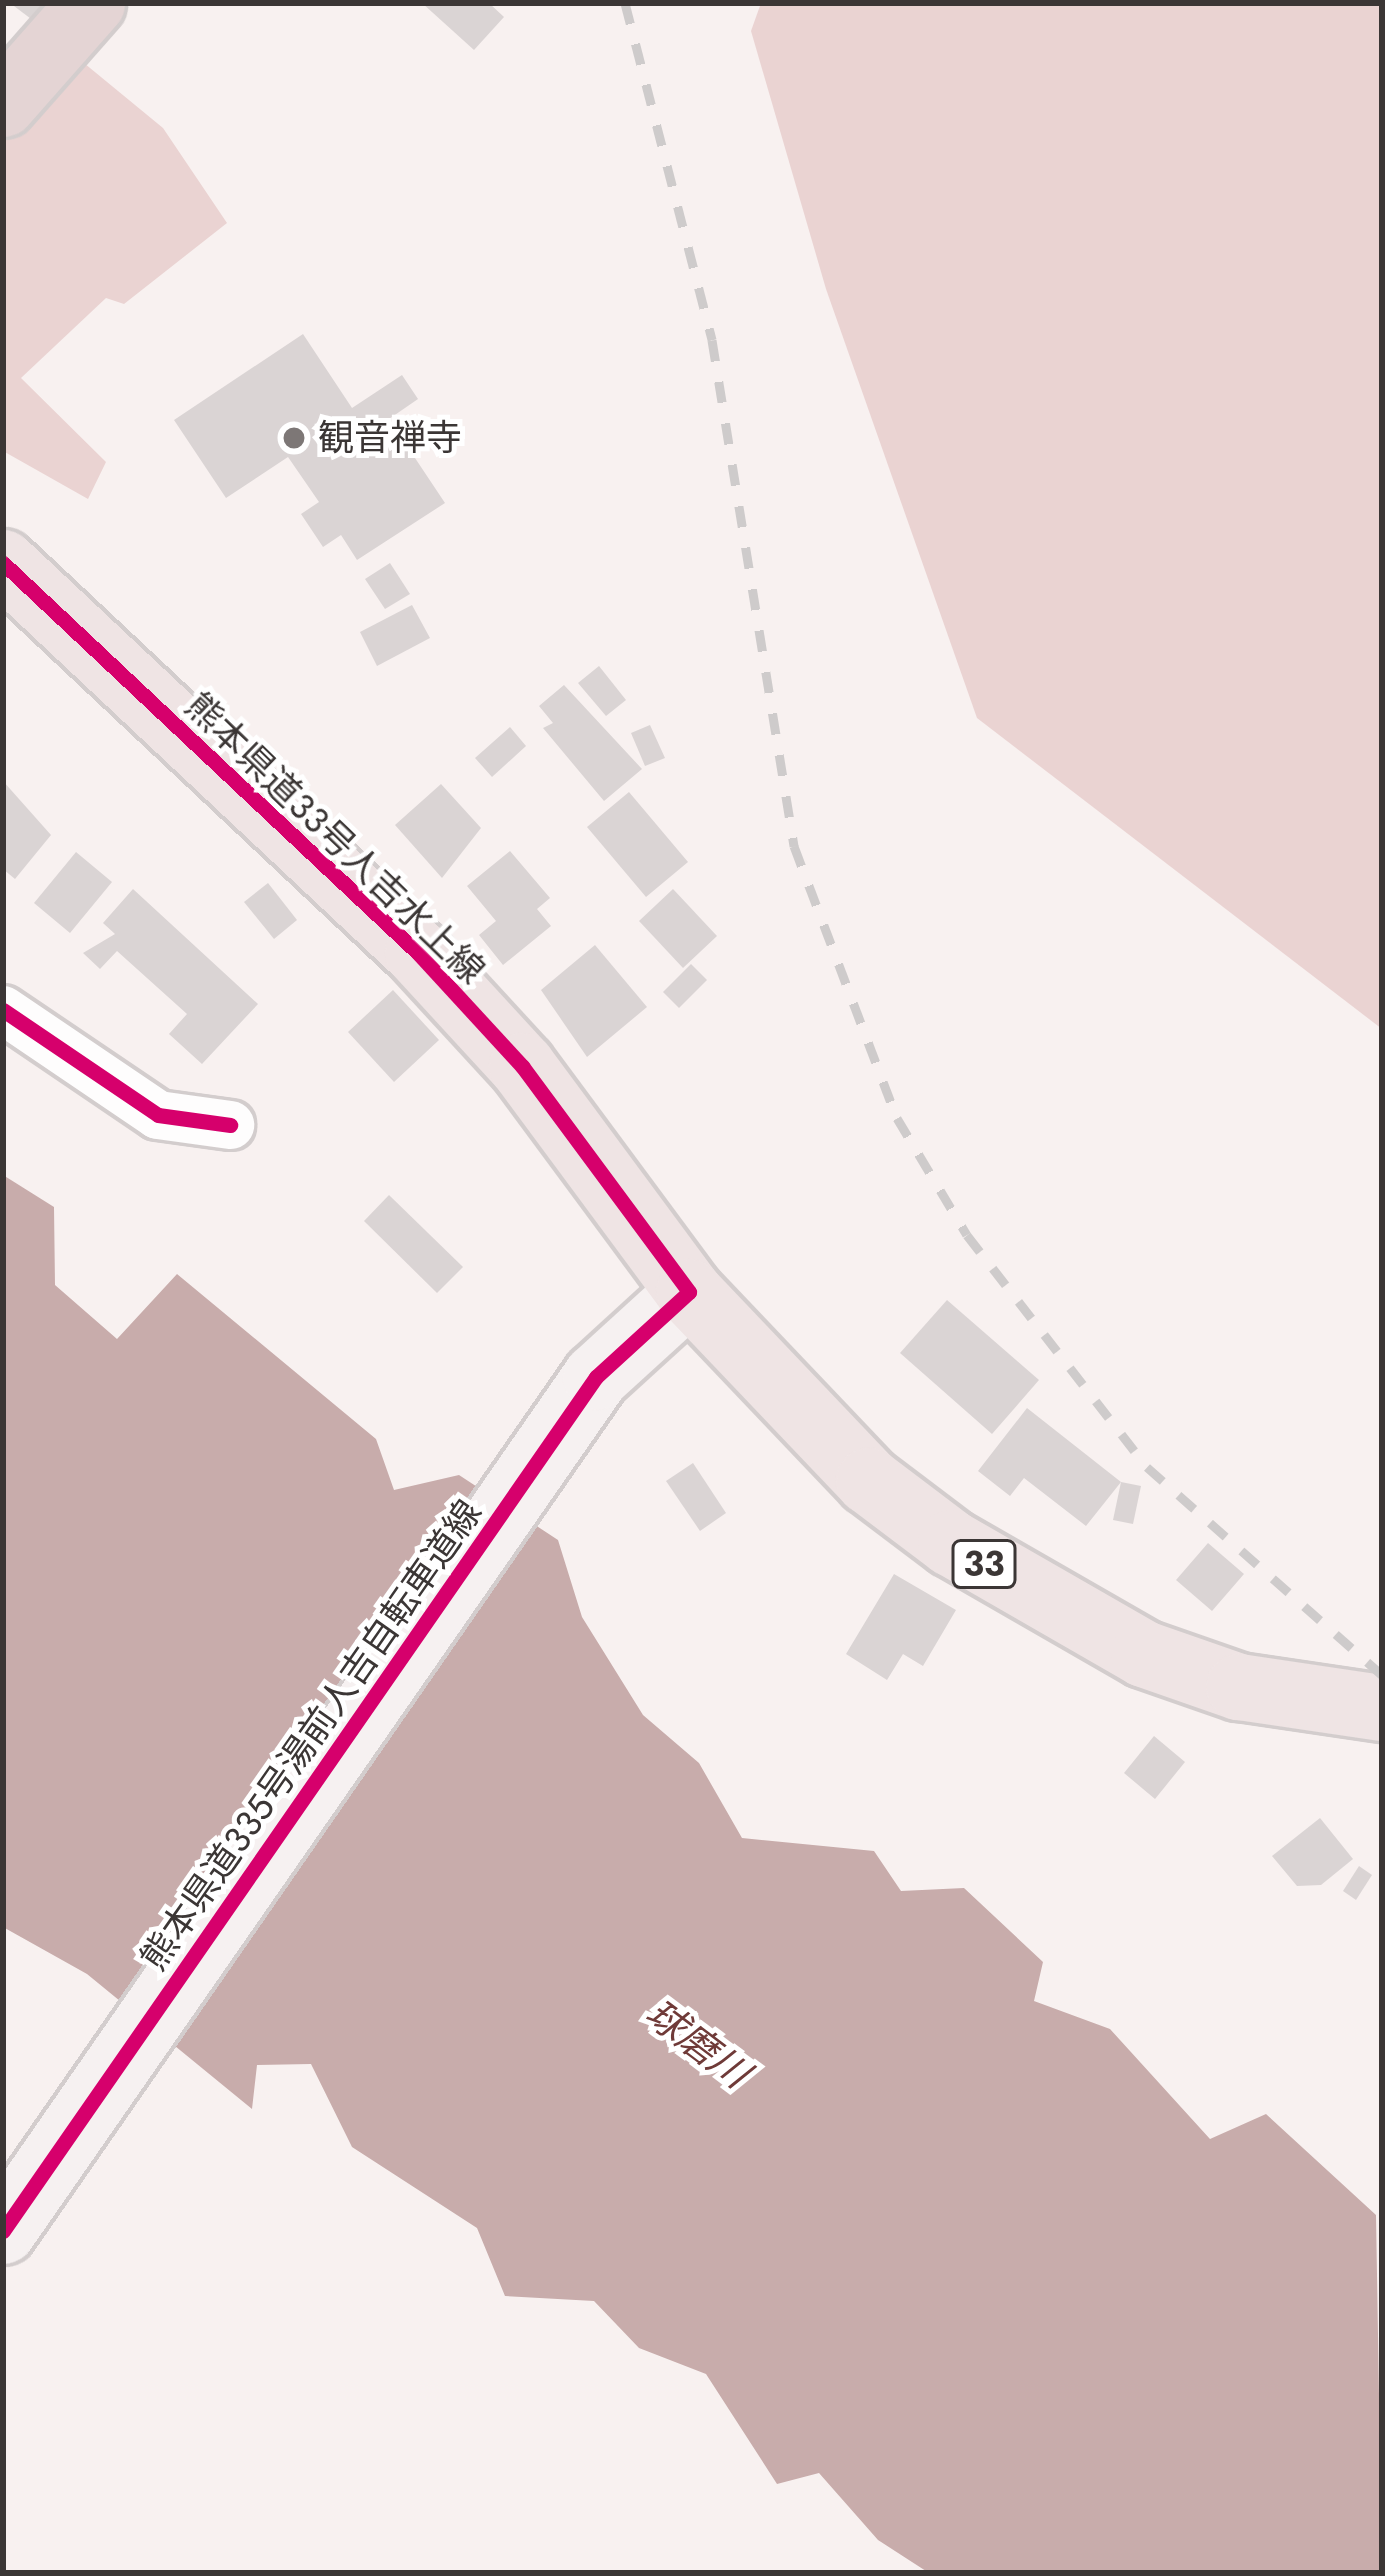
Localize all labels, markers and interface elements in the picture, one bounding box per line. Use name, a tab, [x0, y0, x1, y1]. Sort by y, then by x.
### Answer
place label: 観音禅寺	[318, 416, 462, 460]
marker: 観音禅寺	[281, 425, 307, 451]
street label: 熊本県道33号人吉水上線	[176, 684, 494, 992]
street label: 熊本県道335号湯前人吉自転車道線	[132, 1492, 490, 1978]
road number: 33	[951, 1537, 1017, 1591]
water label: 球磨川	[636, 1990, 758, 2098]

